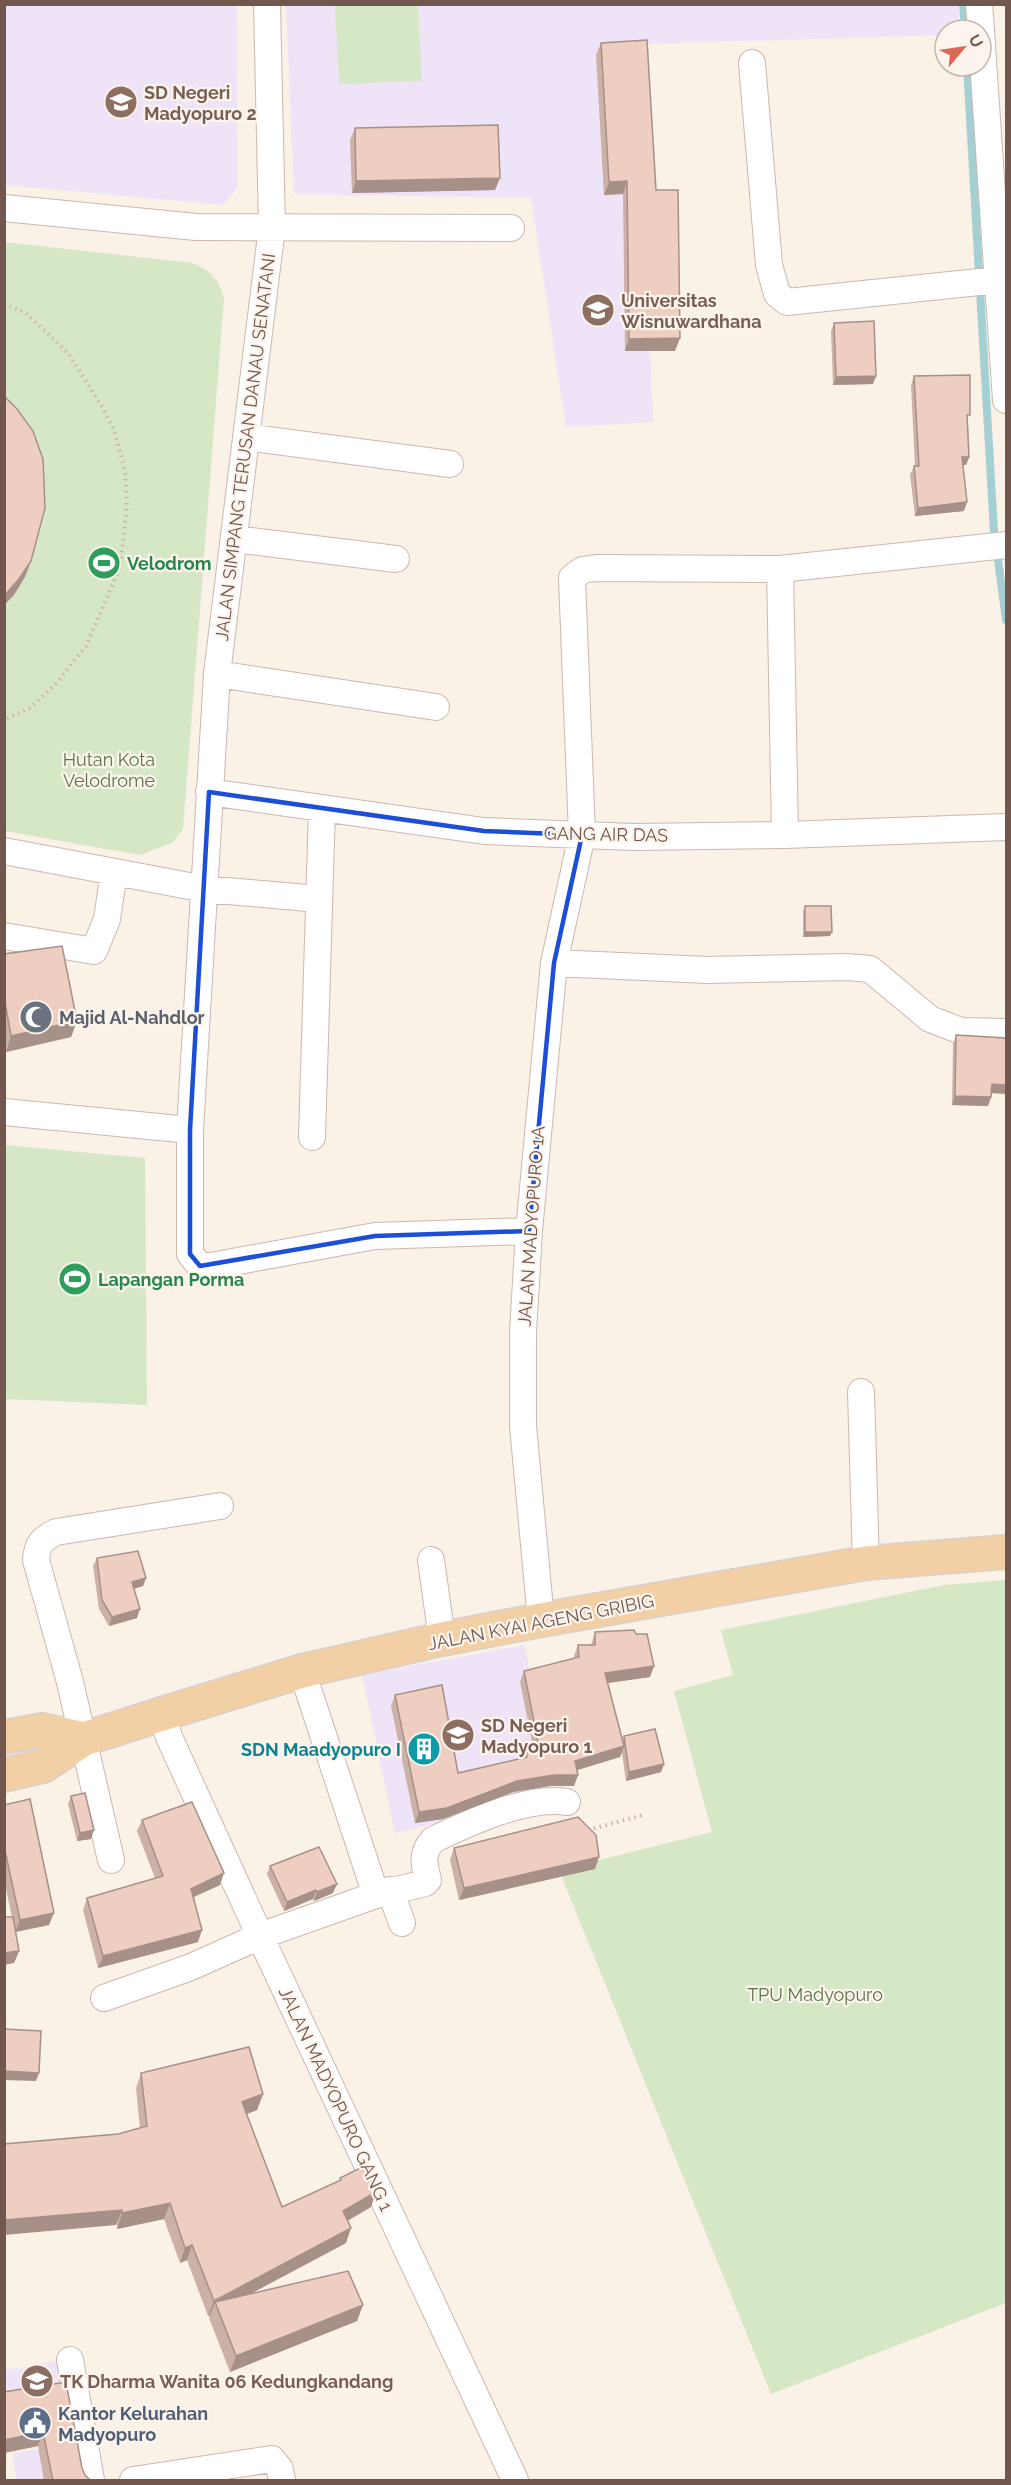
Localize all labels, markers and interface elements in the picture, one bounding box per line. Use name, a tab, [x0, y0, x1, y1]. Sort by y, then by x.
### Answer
north arrow	[933, 18, 993, 78]
text: U	[964, 31, 987, 51]
place label: SD Negeri Madyopuro 2	[144, 82, 257, 124]
school or university icon: SD Negeri Madyopuro 2	[103, 84, 139, 120]
street label: JALAN SIMPANG TERUSAN DANAU SENATANI	[211, 252, 279, 642]
place label: Universitas Wisnuwardhana	[621, 290, 761, 332]
school or university icon: Universitas Wisnuwardhana	[580, 292, 616, 328]
sports icon: Velodrom	[86, 545, 122, 581]
place label: Velodrom	[127, 553, 211, 574]
park label: Hutan Kota Velodrome	[63, 749, 156, 791]
street label: GANG AIR DAS	[544, 822, 668, 846]
mosque icon: Majid Al-Nahdlor	[18, 999, 54, 1035]
place label: Majid Al-Nahdlor	[59, 1007, 205, 1028]
street label: JALAN MADYOPURO 1A	[514, 1125, 548, 1327]
sports icon: Lapangan Porma	[57, 1261, 93, 1297]
place label: Lapangan Porma	[98, 1269, 244, 1290]
street label: JALAN KYAI AGENG GRIBIG	[426, 1590, 656, 1654]
place label: SD Negeri Madyopuro 1	[481, 1715, 592, 1757]
school or university icon: SD Negeri Madyopuro 1	[440, 1717, 476, 1753]
building icon: SDN Maadyopuro I	[406, 1731, 442, 1767]
place label: SDN Maadyopuro I	[241, 1739, 401, 1760]
street label: JALAN MADYOPURO GANG 1	[275, 1984, 397, 2215]
park label: TPU Madyopuro	[747, 1984, 883, 2005]
school or university icon: TK Dharma Wanita 06 Kedungkandang	[19, 2363, 55, 2399]
place label: TK Dharma Wanita 06 Kedungkandang	[60, 2371, 393, 2392]
place label: Kantor Kelurahan Madyopuro	[58, 2403, 208, 2445]
public building icon: Kantor Kelurahan Madyopuro	[17, 2405, 53, 2441]

